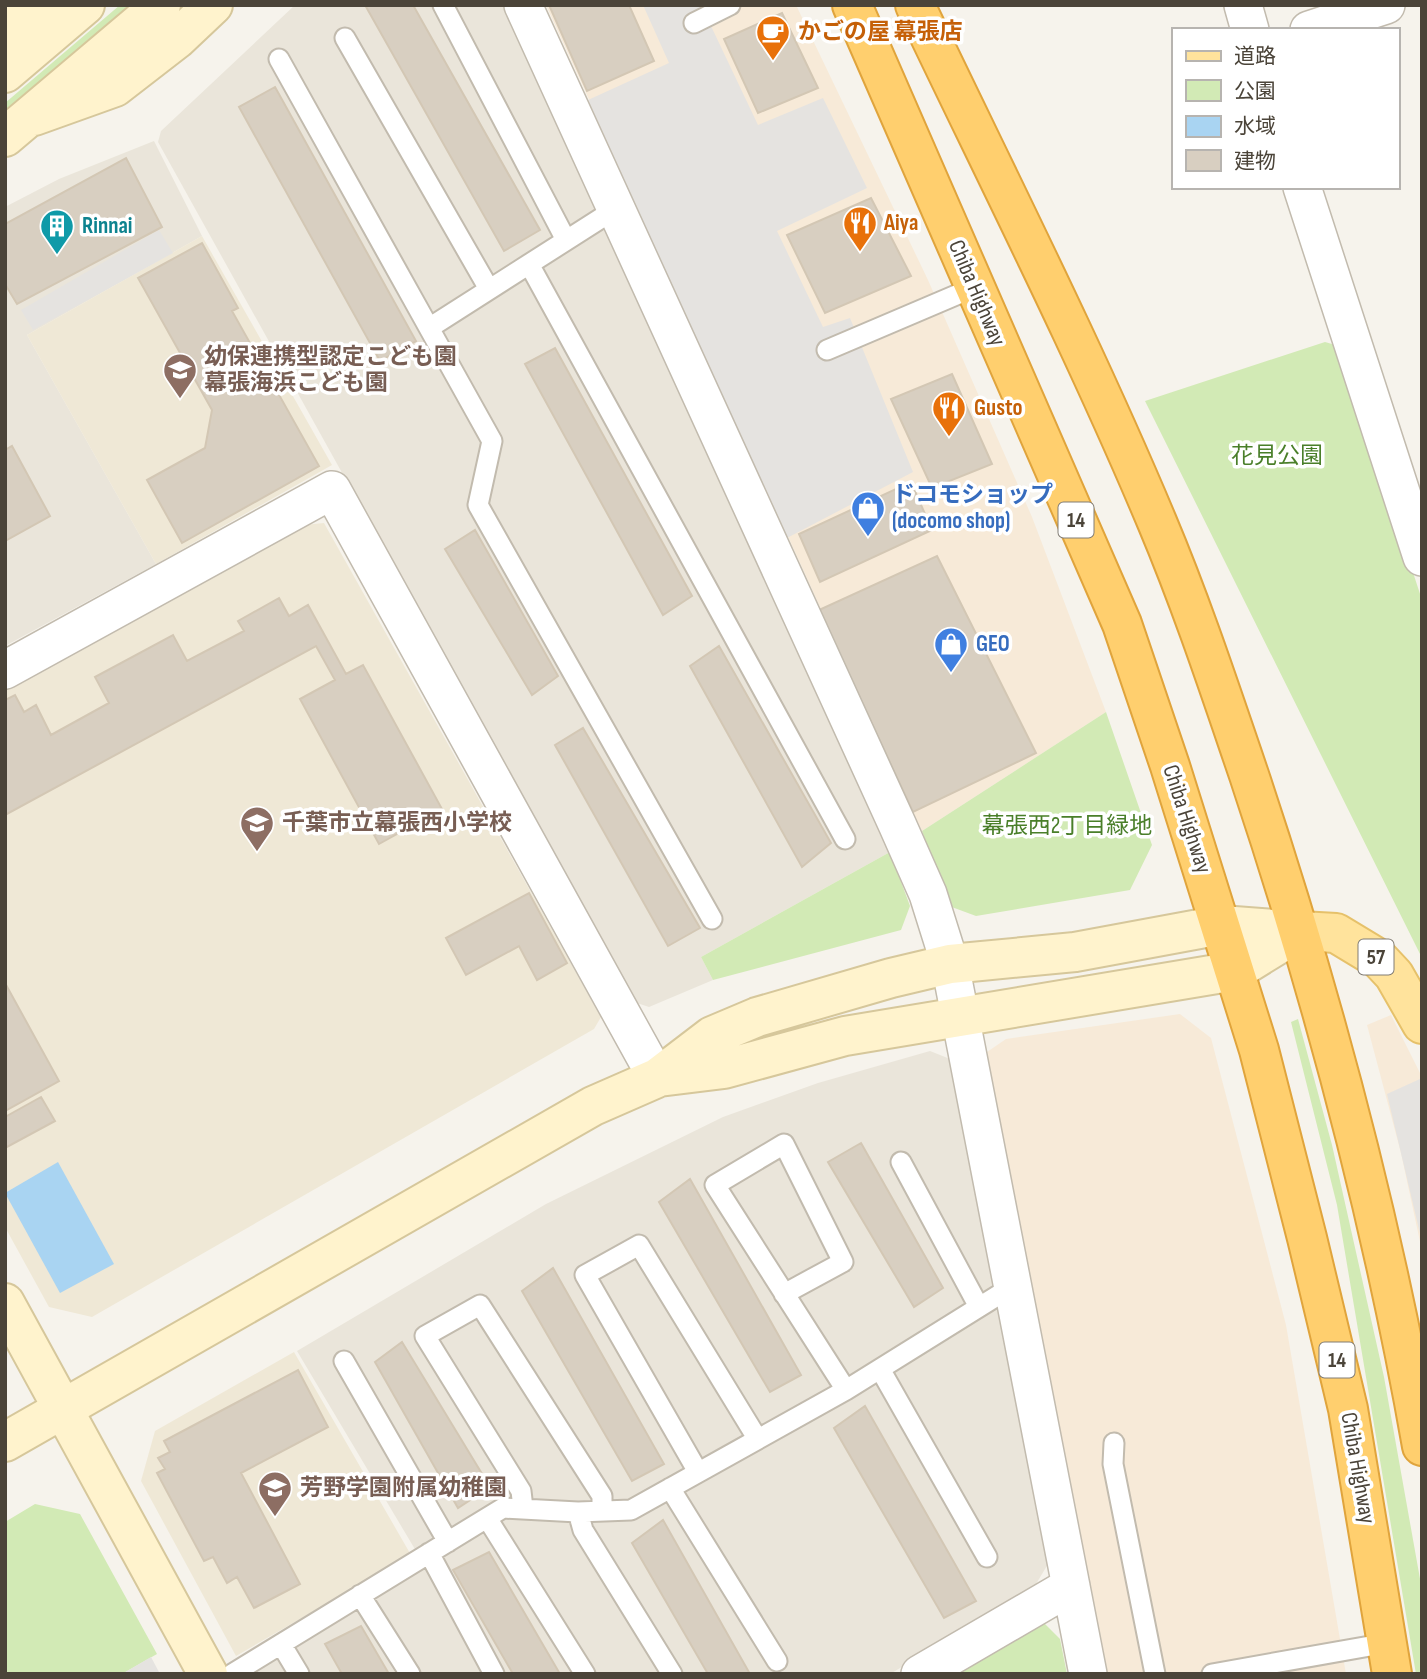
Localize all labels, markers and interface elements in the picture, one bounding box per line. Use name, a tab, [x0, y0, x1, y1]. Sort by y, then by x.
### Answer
cafe icon: かごの屋 幕張店	[754, 13, 792, 62]
place label: かごの屋 幕張店	[798, 18, 963, 46]
legend	[1172, 28, 1399, 189]
text: 道路	[1234, 44, 1276, 69]
text: 公園	[1234, 79, 1276, 104]
text: 水域	[1234, 114, 1276, 139]
text: 建物	[1234, 149, 1276, 174]
restaurant icon: Aiya	[841, 204, 879, 253]
building icon: Rinnai	[38, 207, 76, 256]
place label: Aiya	[883, 209, 918, 237]
place label: Rinnai	[82, 212, 133, 240]
street label: Chiba Highway	[942, 236, 1012, 350]
place label: 幼保連携型認定こども園 幕張海浜こども園	[204, 343, 457, 397]
school or university icon: 幼保連携型認定こども園 幕張海浜こども園	[161, 351, 199, 400]
restaurant icon: Gusto	[930, 389, 968, 438]
place label: Gusto	[974, 394, 1022, 422]
park label: 花見公園	[1231, 442, 1323, 470]
place label: ドコモショップ (docomo shop)	[892, 481, 1053, 535]
shop icon: ドコモショップ (docomo shop)	[849, 489, 887, 538]
road number: 14	[1058, 503, 1094, 538]
shop icon: GEO	[932, 625, 970, 674]
place label: GEO	[976, 630, 1010, 658]
street label: Chiba Highway	[1156, 761, 1218, 877]
school or university icon: 千葉市立幕張西小学校	[238, 804, 276, 853]
place label: 千葉市立幕張西小学校	[282, 809, 512, 837]
park label: 幕張西2丁目緑地	[982, 812, 1152, 840]
road number: 57	[1358, 940, 1394, 974]
road number: 14	[1320, 1342, 1354, 1378]
street label: Chiba Highway	[1334, 1410, 1382, 1526]
school or university icon: 芳野学園附属幼稚園	[256, 1469, 294, 1518]
place label: 芳野学園附属幼稚園	[300, 1474, 507, 1502]

